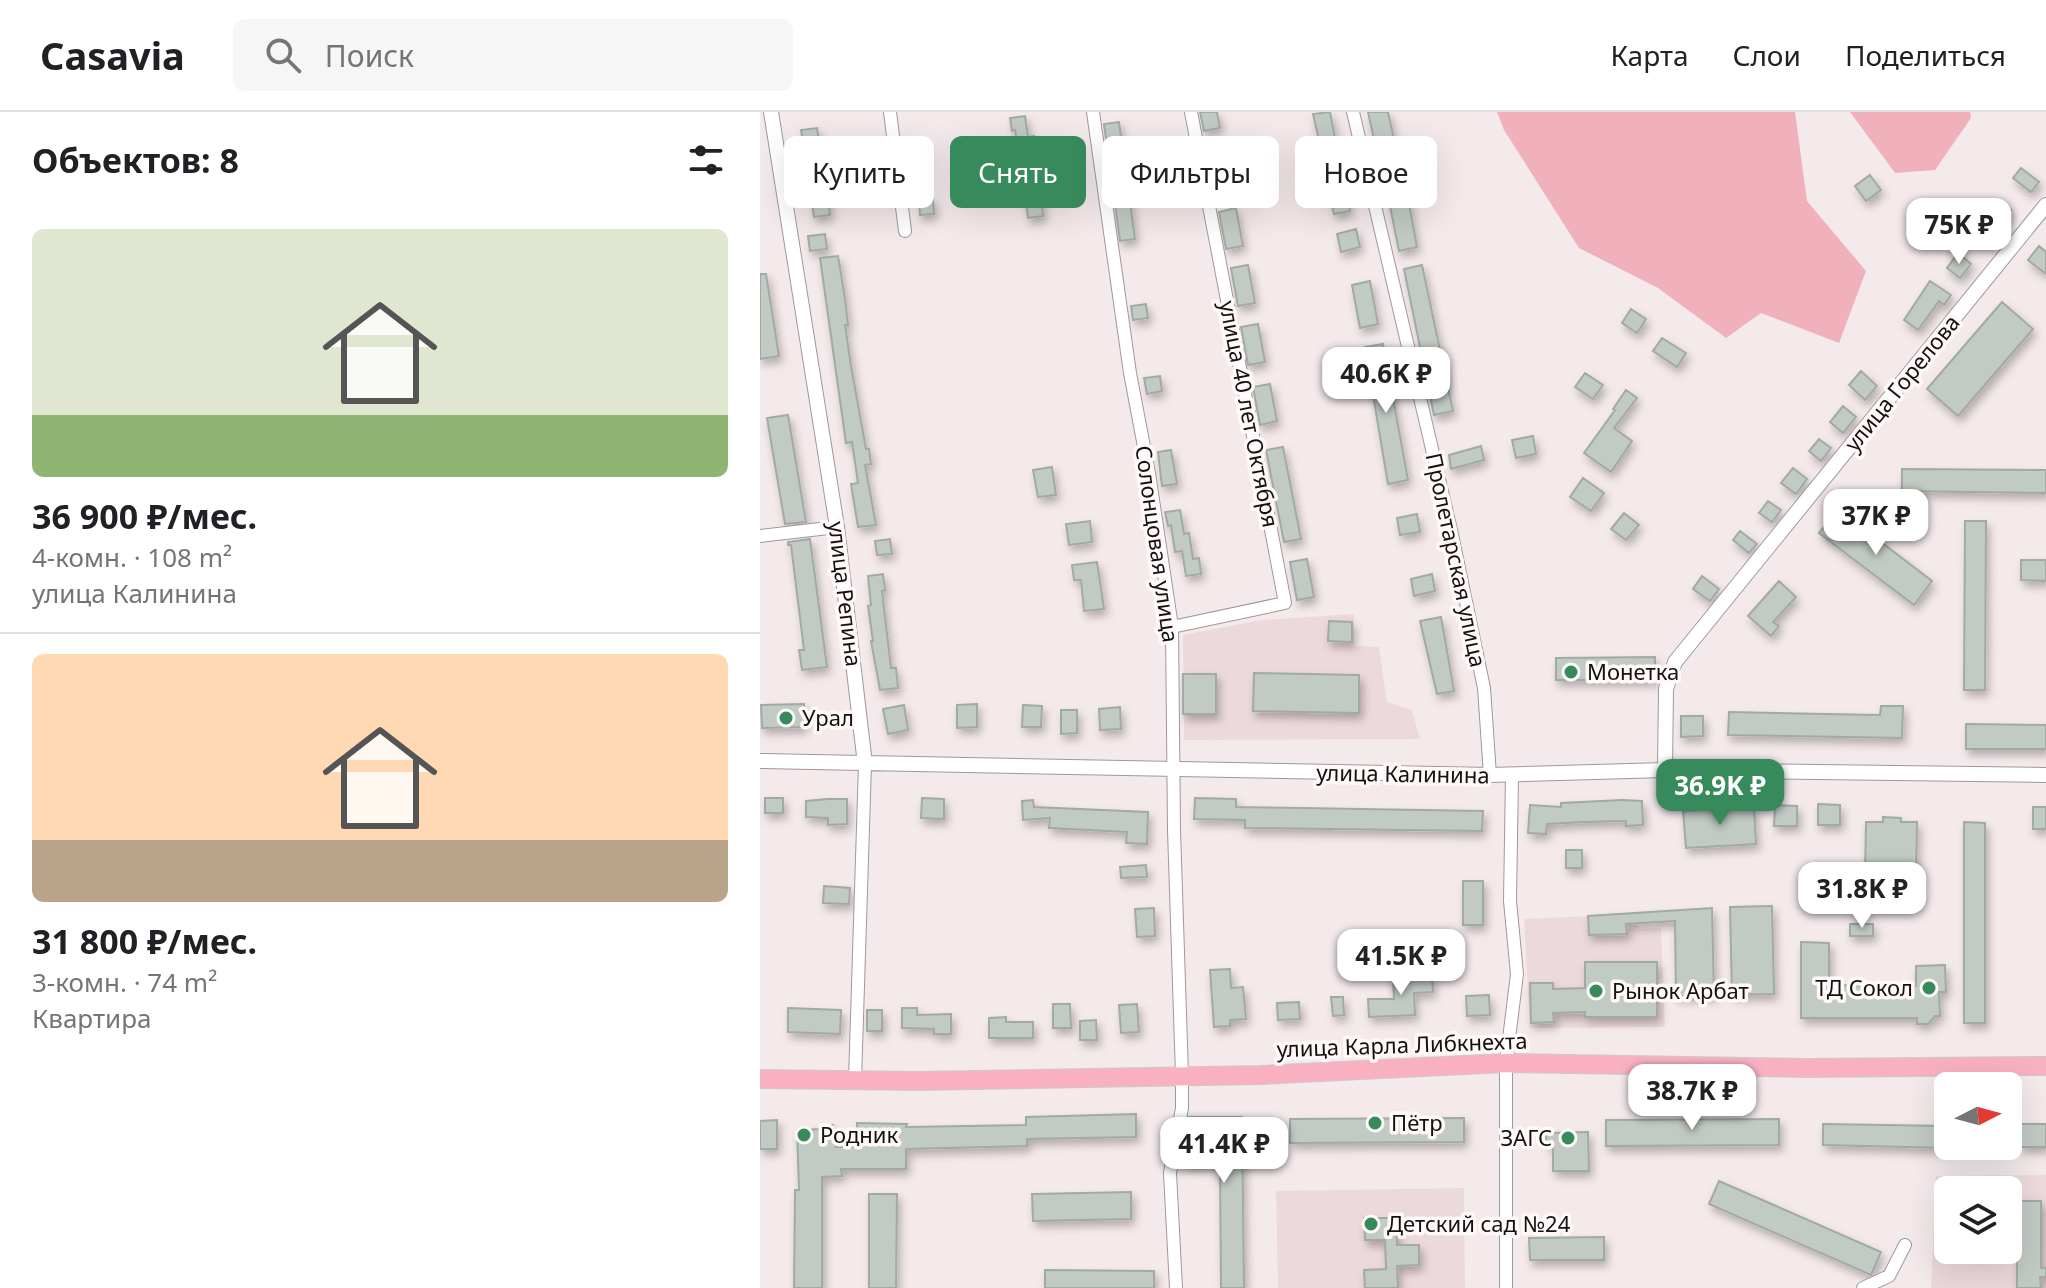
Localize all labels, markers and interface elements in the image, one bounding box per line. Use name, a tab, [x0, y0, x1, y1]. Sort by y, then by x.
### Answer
search box	[233, 19, 793, 91]
text: Casavia	[40, 29, 185, 81]
icon: search	[261, 33, 305, 77]
text: Поиск	[325, 35, 414, 76]
text: Карта	[1610, 36, 1689, 74]
text: Слои	[1733, 36, 1801, 74]
text: Поделиться	[1845, 36, 2006, 74]
chip: Купить	[784, 136, 934, 208]
chip: Снять	[950, 136, 1086, 208]
chip: Фильтры	[1102, 136, 1279, 208]
chip: Новое	[1295, 136, 1437, 208]
text: Объектов: 8	[32, 137, 239, 183]
icon: filters	[684, 138, 728, 182]
pin: 75K ₽	[1903, 198, 2015, 266]
text: 75K ₽	[1924, 206, 1994, 242]
icon: home	[308, 281, 452, 425]
street label: улица 40 лет Октября	[1213, 298, 1287, 530]
street label: улица Горелова	[1837, 308, 1966, 457]
pin: 40.6K ₽	[1312, 347, 1460, 415]
text: 40.6K ₽	[1340, 355, 1432, 391]
street label: Солонцовая улица	[1129, 443, 1187, 644]
street label: Пролетарская улица	[1420, 450, 1494, 670]
pin: 37K ₽	[1820, 489, 1932, 557]
text: 36 900 ₽/мес.	[32, 493, 257, 539]
text: 37K ₽	[1841, 497, 1911, 533]
street label: улица Репина	[822, 520, 870, 668]
text: 4-комн. · 108 m²	[32, 539, 232, 575]
text: улица Калинина	[32, 575, 237, 611]
place label: Монетка	[1587, 656, 1679, 686]
marker: Монетка	[1562, 663, 1580, 681]
place label: Урал	[802, 702, 854, 732]
icon: home	[308, 706, 452, 850]
marker: Урал	[777, 709, 795, 727]
street label: улица Калинина	[1316, 756, 1490, 790]
pin: 36.9K ₽	[1646, 759, 1794, 827]
text: 36.9K ₽	[1674, 767, 1766, 803]
pin: 31.8K ₽	[1788, 862, 1936, 930]
text: 31.8K ₽	[1816, 870, 1908, 906]
text: 31 800 ₽/мес.	[32, 918, 257, 964]
pin: 41.5K ₽	[1327, 929, 1475, 997]
text: 41.5K ₽	[1355, 937, 1447, 973]
text: 3-комн. · 74 m²	[32, 964, 217, 1000]
place label: ТД Сокол	[1815, 972, 1913, 1002]
place label: Рынок Арбат	[1612, 975, 1749, 1005]
marker: ТД Сокол	[1920, 979, 1938, 997]
marker: Рынок Арбат	[1587, 982, 1605, 1000]
text: Квартира	[32, 1000, 151, 1036]
street label: улица Карла Либкнехта	[1276, 1025, 1528, 1063]
pin: 38.7K ₽	[1618, 1064, 1766, 1132]
text: 38.7K ₽	[1646, 1072, 1738, 1108]
north arrow	[1934, 1072, 2022, 1160]
map controls	[1934, 1072, 2022, 1264]
place label: Пётр	[1391, 1107, 1443, 1137]
marker: Пётр	[1366, 1114, 1384, 1132]
pin: 41.4K ₽	[1150, 1117, 1298, 1185]
place label: Родник	[820, 1119, 898, 1149]
place label: ЗАГС	[1500, 1122, 1552, 1152]
text: 41.4K ₽	[1178, 1125, 1270, 1161]
marker: Родник	[795, 1126, 813, 1144]
marker: ЗАГС	[1559, 1129, 1577, 1147]
button: layers	[1934, 1176, 2022, 1264]
place label: Детский сад №24	[1387, 1208, 1571, 1238]
marker: Детский сад №24	[1362, 1215, 1380, 1233]

